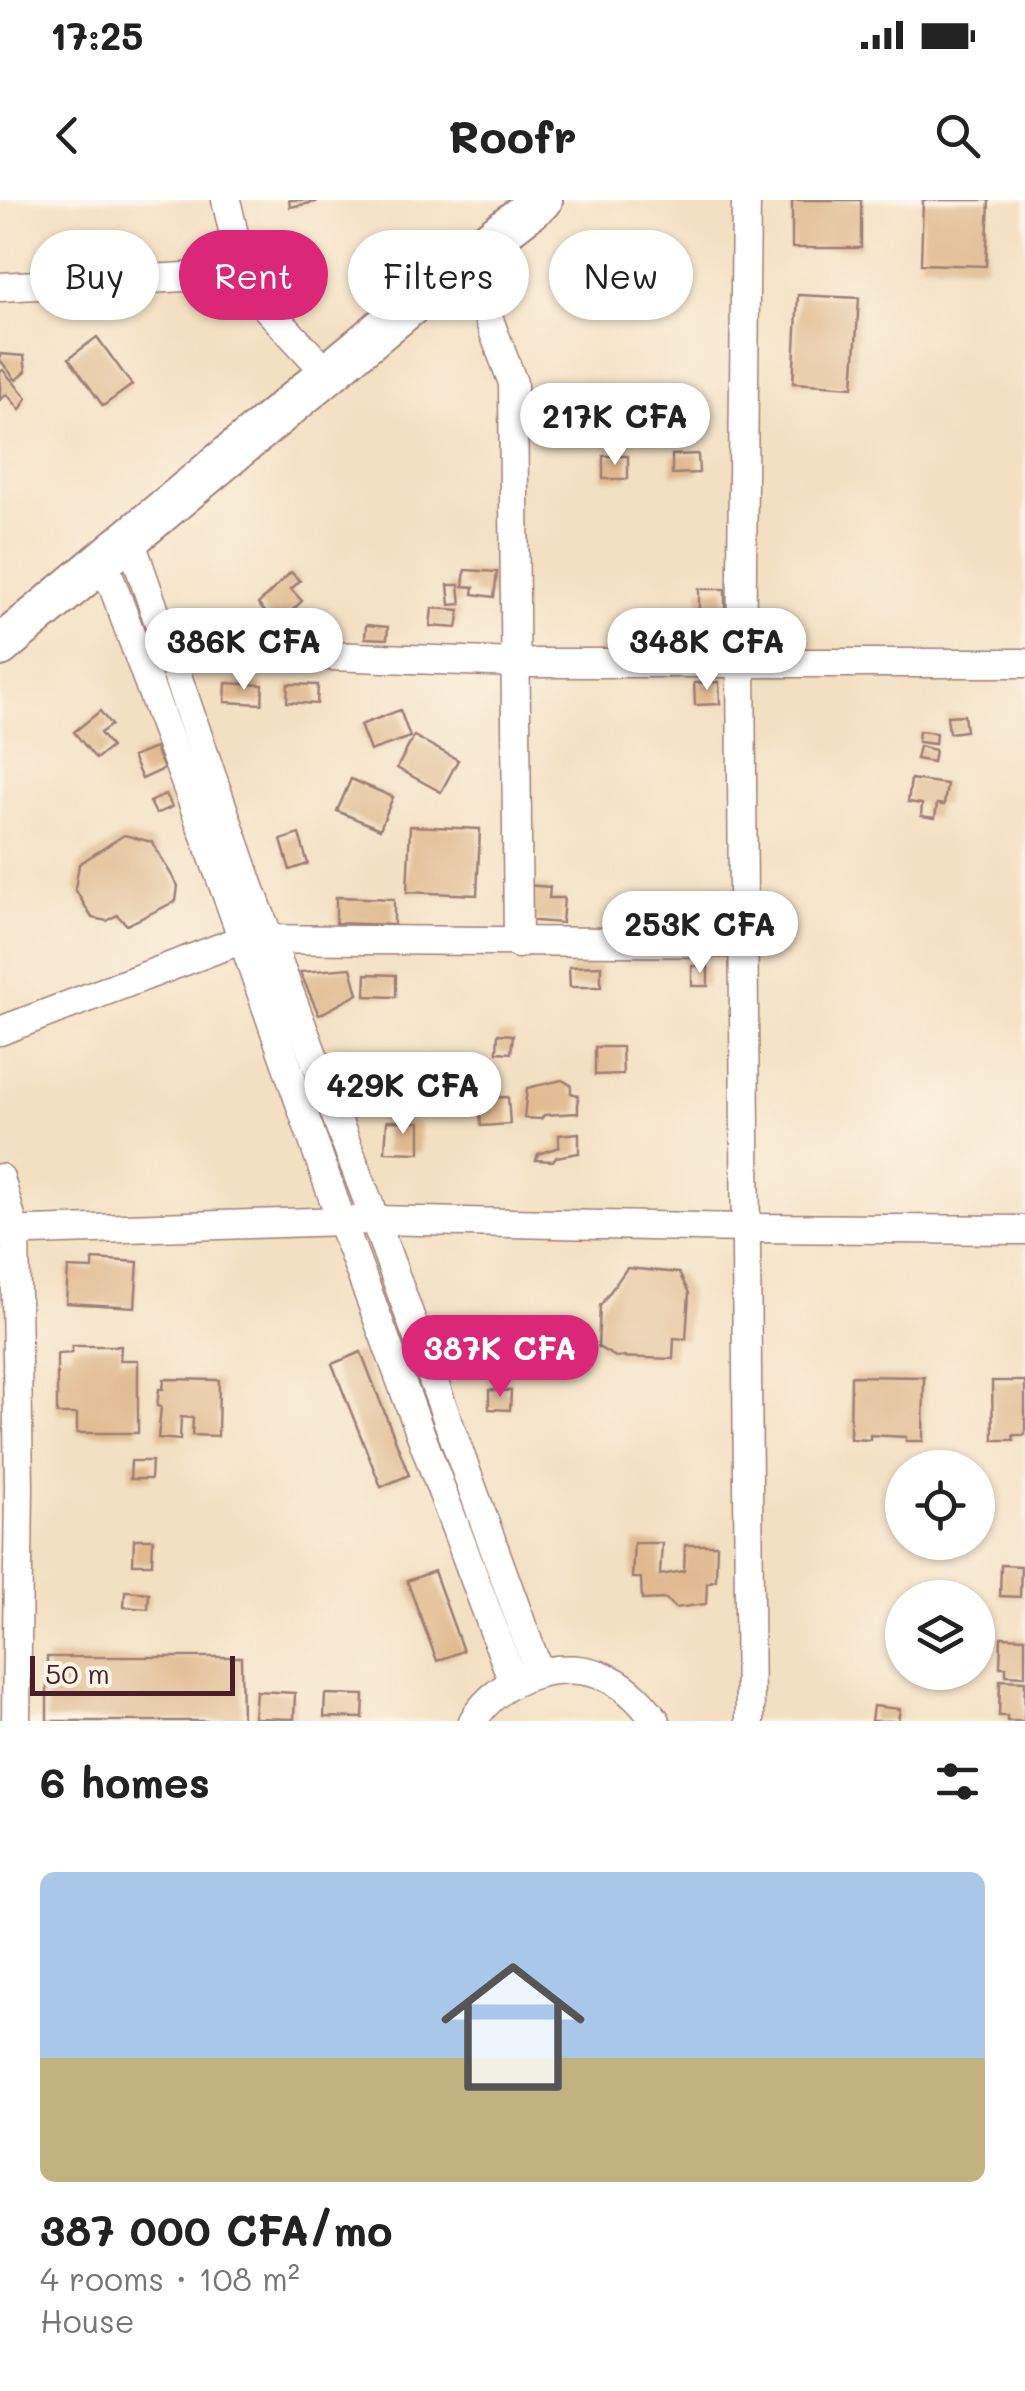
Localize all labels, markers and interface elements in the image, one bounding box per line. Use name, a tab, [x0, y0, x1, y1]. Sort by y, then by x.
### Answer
text: 17:25	[50, 10, 143, 60]
text: Roofr	[448, 106, 577, 164]
icon: back	[40, 108, 95, 163]
icon: search	[930, 108, 985, 163]
chip: Buy	[30, 230, 159, 320]
chip: Rent	[179, 230, 328, 320]
chip: Filters	[348, 230, 529, 320]
chip: New	[549, 230, 693, 320]
pin: 217K CFA	[512, 383, 718, 468]
text: 217K CFA	[542, 394, 688, 436]
pin: 386K CFA	[141, 608, 347, 693]
pin: 348K CFA	[604, 608, 810, 693]
text: 386K CFA	[167, 619, 321, 661]
text: 348K CFA	[629, 619, 785, 661]
pin: 253K CFA	[597, 891, 803, 976]
text: 253K CFA	[624, 902, 776, 944]
pin: 429K CFA	[300, 1052, 506, 1137]
text: 429K CFA	[326, 1063, 480, 1105]
pin: 387K CFA	[397, 1315, 603, 1400]
text: 387K CFA	[424, 1326, 576, 1368]
map controls	[885, 1450, 995, 1690]
button: locate	[885, 1450, 995, 1560]
button: layers	[885, 1580, 995, 1690]
scale bar	[30, 1651, 235, 1696]
text: 50 m	[45, 1655, 110, 1691]
text: 6 homes	[40, 1754, 210, 1809]
icon: filters	[930, 1754, 985, 1809]
icon: home	[423, 1937, 603, 2117]
text: 387 000 CFA/mo	[40, 2202, 392, 2257]
text: 4 rooms · 108 m²	[40, 2257, 300, 2299]
text: House	[40, 2299, 135, 2341]

